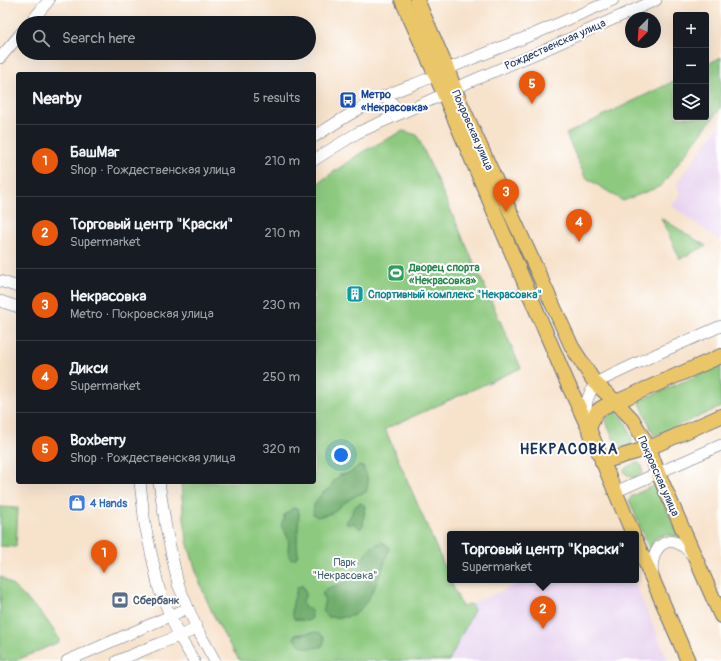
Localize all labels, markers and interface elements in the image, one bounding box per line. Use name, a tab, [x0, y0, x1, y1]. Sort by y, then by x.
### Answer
north arrow	[625, 12, 661, 48]
map controls	[673, 12, 709, 120]
button: +	[673, 12, 709, 48]
search box	[16, 16, 316, 60]
street label: Рождественская улица	[503, 16, 608, 73]
icon: search	[30, 27, 52, 49]
text: Search here	[62, 29, 135, 48]
button: −	[673, 48, 709, 84]
pin: 5	[519, 71, 545, 104]
button: layers	[673, 84, 709, 120]
text: Nearby	[32, 88, 81, 109]
place label: Метро «Некрасовка»	[360, 88, 429, 114]
street label: Покровская улица	[449, 88, 496, 172]
text: 5 results	[253, 90, 300, 106]
bus stop icon: Метро «Некрасовка»	[338, 90, 358, 110]
text: БашМаг	[70, 143, 120, 162]
text: 1	[42, 153, 48, 169]
text: 210 m	[264, 153, 300, 169]
text: Shop · Рождественская улица	[70, 162, 236, 178]
pin: 3	[493, 179, 519, 212]
pin: 4	[566, 209, 592, 242]
text: Торговый центр "Краски"	[70, 215, 233, 234]
text: 2	[41, 225, 49, 241]
text: 210 m	[264, 225, 300, 241]
text: Supermarket	[70, 234, 141, 250]
place label: Дворец спорта «Некрасовка»	[408, 261, 480, 287]
sports icon: Дворец спорта «Некрасовка»	[386, 263, 406, 283]
building icon: Спортивный комплекс "Некрасовка"	[345, 284, 365, 304]
text: Некрасовка	[70, 287, 146, 306]
place label: Спортивный комплекс "Некрасовка"	[368, 288, 542, 301]
text: 3	[41, 297, 49, 313]
text: 230 m	[263, 297, 300, 313]
text: Metro · Покровская улица	[70, 306, 214, 322]
text: Дикси	[70, 359, 108, 378]
text: 4	[41, 369, 49, 385]
text: 250 m	[262, 369, 300, 385]
text: Supermarket	[70, 378, 141, 394]
text: Boxberry	[70, 431, 126, 450]
street label: Покровская улица	[635, 434, 682, 518]
district label: НЕКРАСОВКА	[520, 440, 618, 459]
text: 5	[41, 441, 49, 457]
text: 320 m	[262, 441, 300, 457]
your location	[331, 445, 351, 465]
text: Shop · Рождественская улица	[70, 450, 236, 466]
shop icon: 4 Hands	[67, 493, 87, 513]
place label: 4 Hands	[89, 497, 127, 510]
popup	[447, 531, 639, 583]
pin: 1	[91, 540, 117, 573]
text: Торговый центр "Краски"	[461, 540, 625, 559]
park label: Парк "Некрасовка"	[313, 556, 378, 582]
text: Supermarket	[461, 559, 532, 575]
bank icon: Сбербанк	[110, 590, 130, 610]
place label: Сбербанк	[133, 594, 180, 607]
pin: 2	[530, 596, 556, 629]

